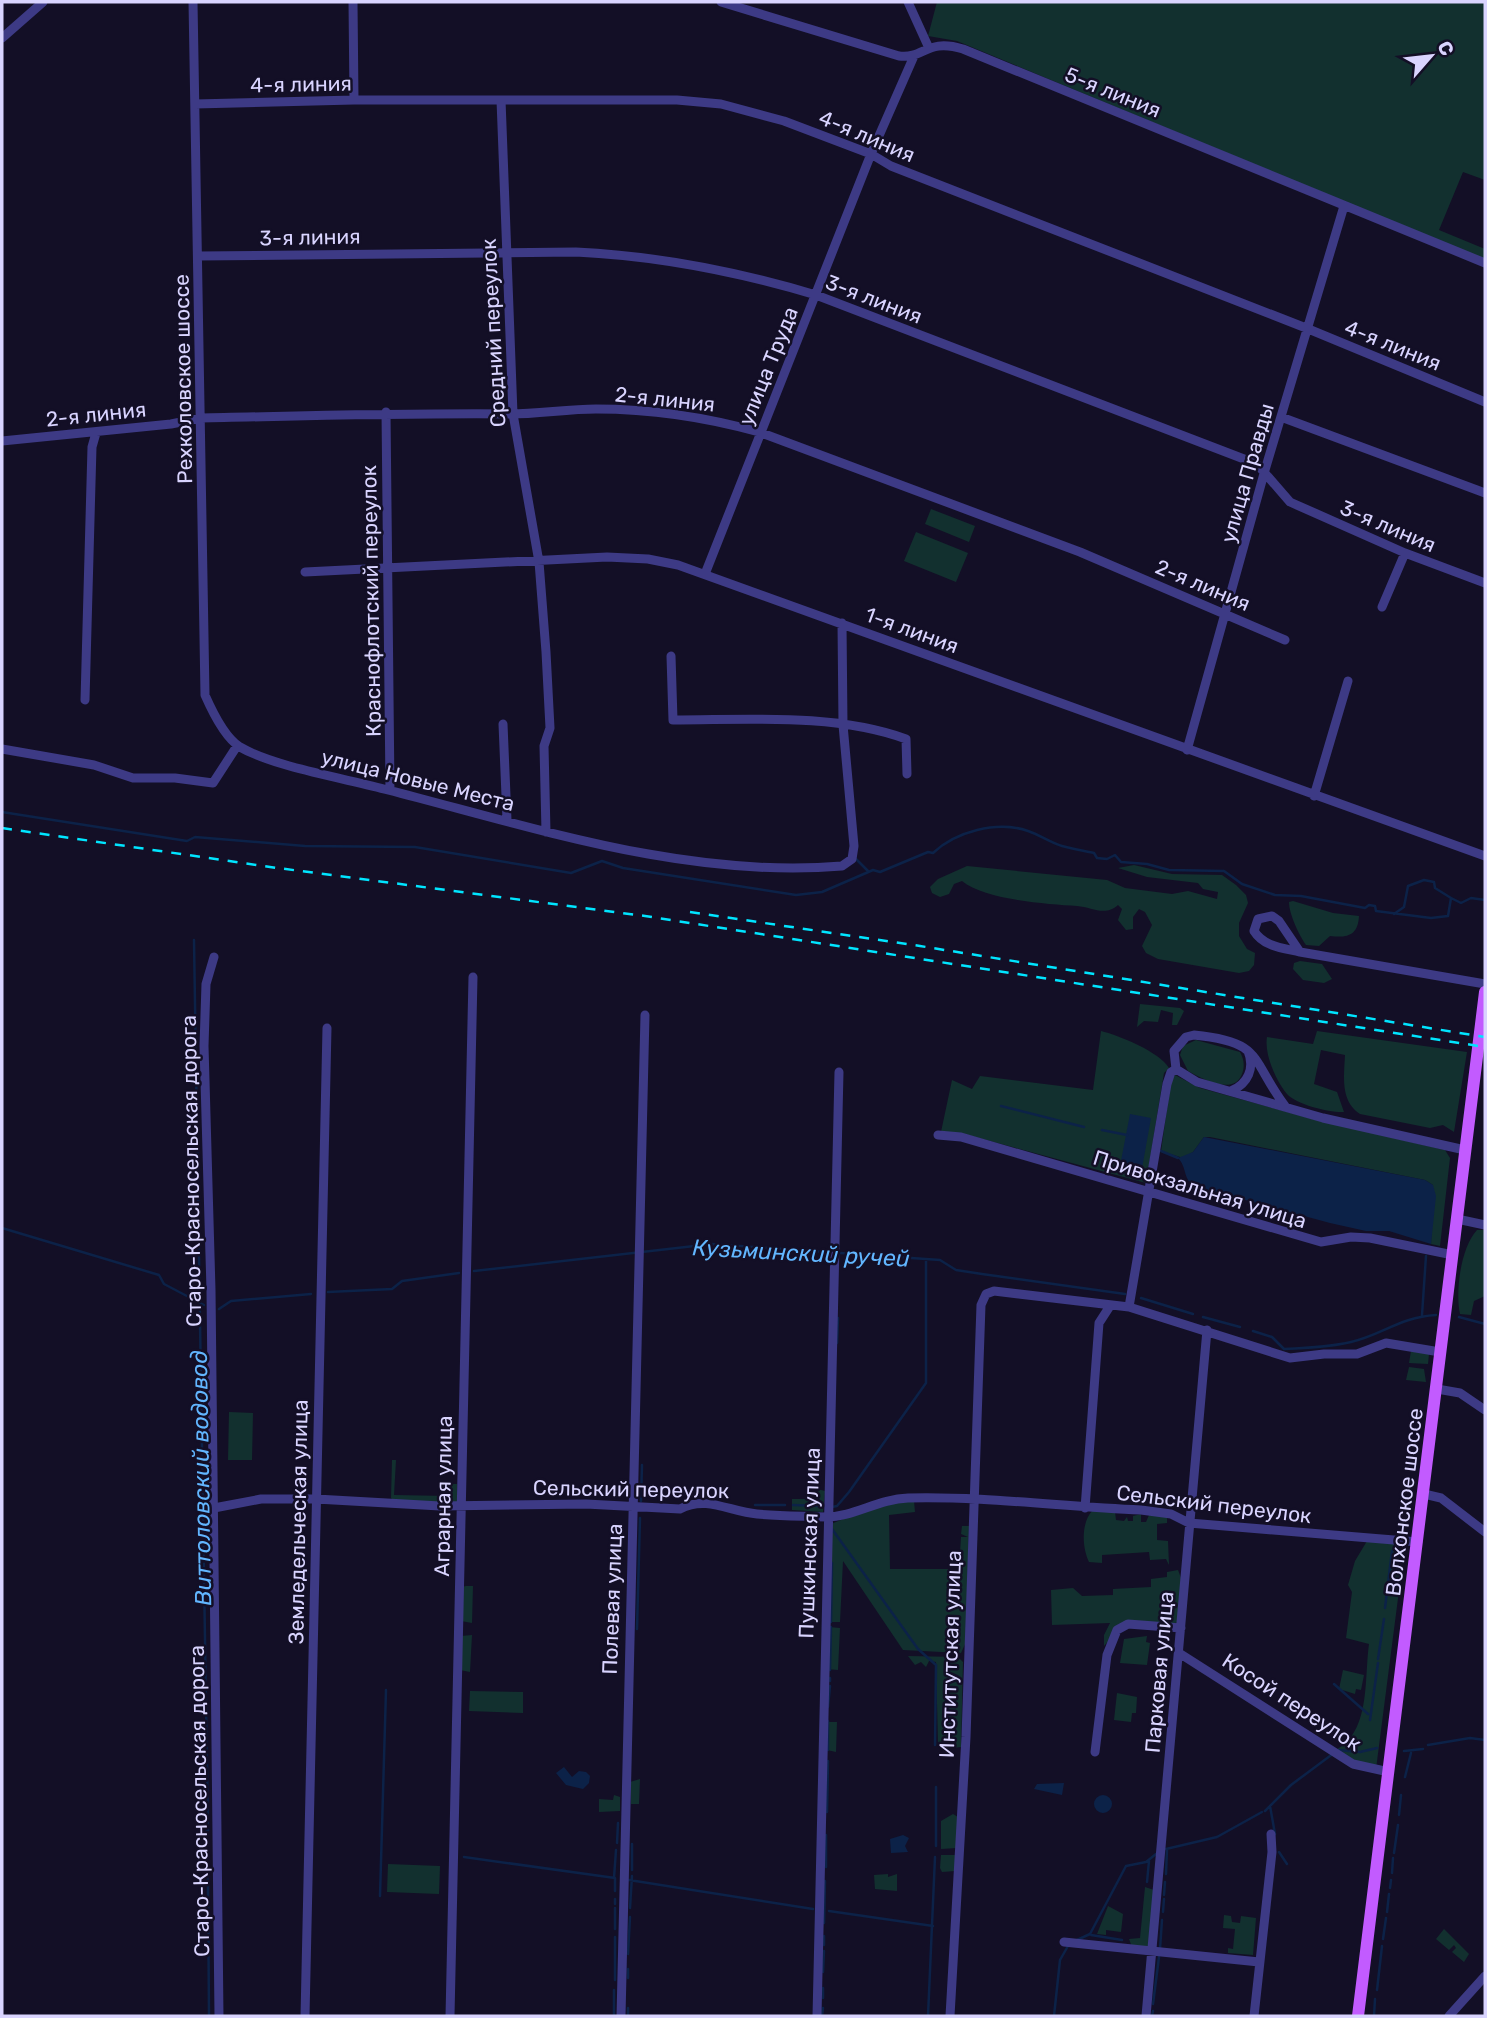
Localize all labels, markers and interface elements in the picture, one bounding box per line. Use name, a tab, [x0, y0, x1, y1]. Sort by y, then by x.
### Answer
north arrow	[1396, 21, 1466, 91]
text: С	[1432, 37, 1459, 60]
street label: 5-я линия	[1061, 61, 1165, 123]
street label: 4-я линия	[250, 71, 352, 97]
street label: 4-я линия	[815, 105, 919, 167]
street label: 3-я линия	[259, 224, 361, 250]
street label: Средний переулок	[476, 238, 510, 428]
street label: 3-я линия	[822, 269, 926, 329]
street label: Рехколовское шоссе	[169, 274, 197, 484]
street label: улица Труда	[733, 303, 803, 429]
street label: 4-я линия	[1341, 314, 1445, 376]
street label: 2-я линия	[614, 381, 716, 417]
street label: 2-я линия	[45, 396, 147, 432]
street label: улица Правды	[1215, 400, 1279, 546]
street label: Краснофлотский переулок	[356, 465, 386, 737]
street label: 3-я линия	[1336, 495, 1440, 557]
street label: 2-я линия	[1152, 554, 1254, 616]
street label: 1-я линия	[862, 602, 962, 658]
street label: улица Новые Места	[319, 744, 517, 816]
street label: Старо-Красносельская дорога	[176, 1015, 206, 1327]
street label: Привокзальная улица	[1090, 1145, 1310, 1233]
water label: Кузьминский ручей	[692, 1233, 911, 1273]
water label: Виттоловский водовод	[185, 1350, 217, 1606]
street label: Земледельческая улица	[283, 1399, 313, 1645]
street label: Волхонское шоссе	[1380, 1407, 1428, 1597]
street label: Аграрная улица	[429, 1415, 457, 1577]
street label: Пушкинская улица	[793, 1447, 825, 1639]
street label: Сельский переулок	[533, 1475, 729, 1503]
street label: Сельский переулок	[1115, 1480, 1313, 1528]
street label: Полевая улица	[597, 1523, 627, 1675]
street label: Институтская улица	[934, 1550, 966, 1758]
street label: Парковая улица	[1139, 1590, 1179, 1754]
street label: Старо-Красносельская дорога	[184, 1645, 214, 1957]
street label: Косой переулок	[1218, 1648, 1366, 1756]

